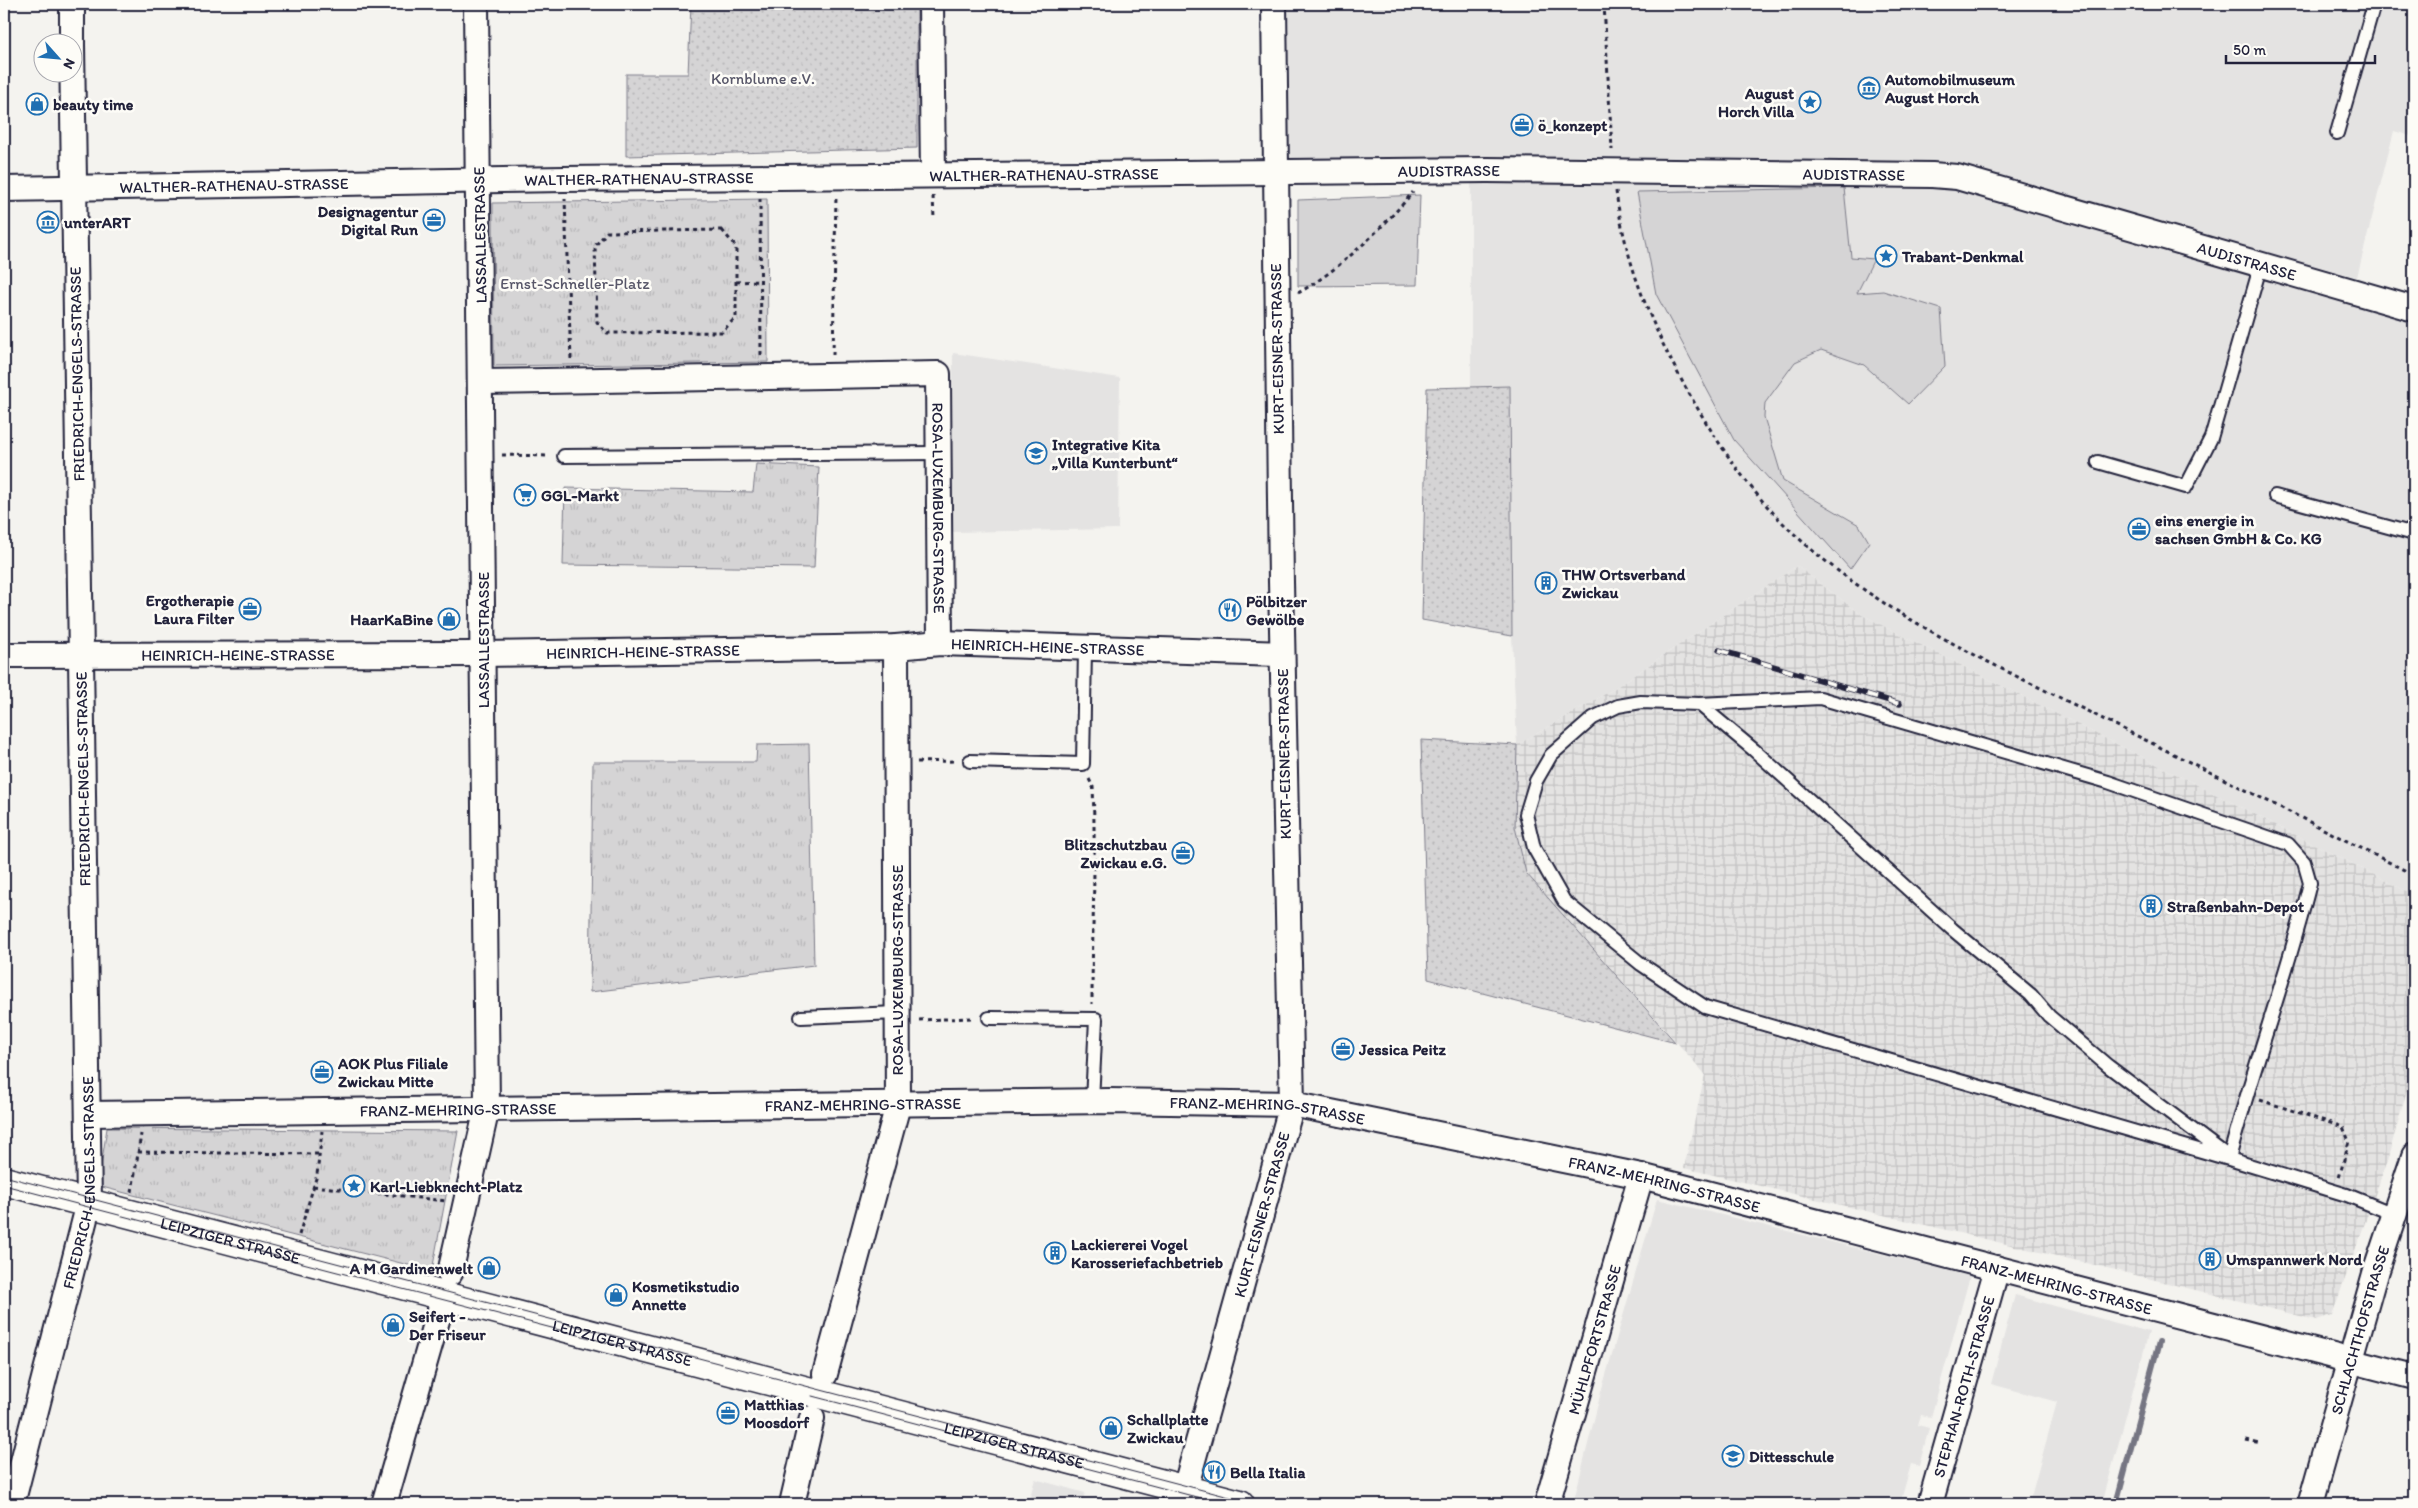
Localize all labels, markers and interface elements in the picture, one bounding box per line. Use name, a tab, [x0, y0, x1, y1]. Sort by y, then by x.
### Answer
north arrow	[32, 32, 82, 82]
scale bar	[2226, 32, 2374, 64]
text: 50 m	[2233, 41, 2266, 59]
text: N	[59, 56, 79, 72]
park label: Kornblume e.V.	[711, 69, 815, 88]
place label: Automobilmuseum August Horch	[1884, 70, 2015, 108]
museum icon: Automobilmuseum August Horch	[1857, 76, 1881, 100]
place label: August Horch Villa	[1718, 84, 1795, 121]
place icon: August Horch Villa	[1798, 90, 1822, 114]
shop icon: beauty time	[25, 92, 49, 116]
place label: beauty time	[53, 95, 134, 115]
office icon: ö_konzept	[1510, 113, 1534, 137]
place label: ö_konzept	[1538, 116, 1607, 136]
street label: AUDISTRASSE	[1398, 160, 1500, 180]
street label: WALTHER-RATHENAU-STRASSE	[929, 164, 1159, 185]
street label: AUDISTRASSE	[1803, 164, 1905, 184]
street label: LASSALLESTRASSE	[469, 166, 491, 303]
street label: WALTHER-RATHENAU-STRASSE	[524, 168, 754, 189]
street label: WALTHER-RATHENAU-STRASSE	[119, 173, 349, 196]
place label: Designagentur Digital Run	[318, 202, 419, 240]
office icon: Designagentur Digital Run	[422, 208, 446, 232]
museum icon: unterART	[36, 210, 60, 234]
place label: unterART	[63, 213, 132, 232]
street label: AUDISTRASSE	[2195, 237, 2299, 284]
place icon: Trabant-Denkmal	[1874, 244, 1898, 268]
place label: Trabant-Denkmal	[1901, 247, 2024, 266]
street label: KURT-EISNER-STRASSE	[1266, 263, 1288, 435]
street label: FRIEDRICH-ENGELS-STRASSE	[66, 266, 88, 482]
park label: Ernst-Schneller-Platz	[500, 274, 650, 293]
street label: ROSA-LUXEMBURG-STRASSE	[929, 402, 949, 614]
place label: Integrative Kita „Villa Kunterbunt“	[1052, 435, 1178, 472]
school or university icon: Integrative Kita „Villa Kunterbunt“	[1024, 441, 1048, 465]
supermarket icon: GGL-Markt	[513, 483, 537, 507]
place label: GGL-Markt	[541, 486, 619, 505]
place label: eins energie in sachsen GmbH & Co. KG	[2155, 511, 2322, 548]
office icon: eins energie in sachsen GmbH & Co. KG	[2127, 517, 2151, 541]
place label: THW Ortsverband Zwickau	[1561, 565, 1686, 602]
building icon: THW Ortsverband Zwickau	[1534, 571, 1558, 595]
street label: LASSALLESTRASSE	[474, 572, 493, 708]
place label: Ergotherapie Laura Filter	[146, 591, 235, 628]
place label: Pölbitzer Gewölbe	[1246, 592, 1308, 629]
office icon: Ergotherapie Laura Filter	[238, 597, 262, 621]
restaurant icon: Pölbitzer Gewölbe	[1218, 598, 1242, 622]
shop icon: HaarKaBine	[437, 607, 461, 631]
place label: HaarKaBine	[350, 610, 433, 629]
street label: HEINRICH-HEINE-STRASSE	[951, 634, 1145, 659]
street label: HEINRICH-HEINE-STRASSE	[546, 640, 740, 662]
street label: HEINRICH-HEINE-STRASSE	[141, 645, 335, 664]
street label: KURT-EISNER-STRASSE	[1273, 668, 1295, 840]
street label: FRIEDRICH-ENGELS-STRASSE	[72, 671, 94, 887]
place label: Blitzschutzbau Zwickau e.G.	[1064, 835, 1167, 872]
office icon: Blitzschutzbau Zwickau e.G.	[1171, 841, 1195, 865]
street label: ROSA-LUXEMBURG-STRASSE	[888, 865, 907, 1075]
building icon: Straßenbahn-Depot	[2139, 894, 2163, 918]
place label: Straßenbahn-Depot	[2167, 897, 2304, 917]
office icon: Jessica Peitz	[1331, 1037, 1355, 1061]
place label: Jessica Peitz	[1358, 1040, 1447, 1059]
place label: AOK Plus Filiale Zwickau Mitte	[337, 1054, 449, 1091]
office icon: AOK Plus Filiale Zwickau Mitte	[310, 1060, 334, 1084]
street label: FRIEDRICH-ENGELS-STRASSE	[58, 1076, 99, 1291]
street label: FRANZ-MEHRING-STRASSE	[1169, 1092, 1367, 1128]
street label: FRANZ-MEHRING-STRASSE	[764, 1093, 961, 1115]
street label: FRANZ-MEHRING-STRASSE	[360, 1099, 556, 1120]
street label: KURT-EISNER-STRASSE	[1229, 1129, 1293, 1299]
street label: FRANZ-MEHRING-STRASSE	[1567, 1152, 1762, 1216]
place icon: Karl-Liebknecht-Platz	[342, 1174, 366, 1198]
place label: Karl-Liebknecht-Platz	[370, 1177, 523, 1196]
street label: LEIPZIGER STRASSE	[158, 1213, 302, 1268]
place label: Lackiererei Vogel Karosseriefachbetrieb	[1071, 1235, 1223, 1272]
building icon: Lackiererei Vogel Karosseriefachbetrieb	[1043, 1241, 1067, 1265]
street label: SCHLACHTHOFSTRASSE	[2326, 1243, 2393, 1416]
building icon: Umspannwerk Nord	[2198, 1247, 2222, 1271]
street label: FRANZ-MEHRING-STRASSE	[1959, 1250, 2154, 1318]
place label: Umspannwerk Nord	[2226, 1250, 2362, 1270]
shop icon: A M Gardinenwelt	[477, 1256, 501, 1280]
place label: A M Gardinenwelt	[349, 1259, 473, 1278]
street label: MÜHLPFORTSTRASSE	[1564, 1262, 1625, 1417]
place label: Kosmetikstudio Annette	[631, 1277, 739, 1314]
shop icon: Kosmetikstudio Annette	[604, 1283, 628, 1307]
street label: STEPHAN-ROTH-STRASSE	[1929, 1294, 1998, 1480]
place label: Seifert - Der Friseur	[409, 1307, 486, 1344]
shop icon: Seifert - Der Friseur	[381, 1313, 405, 1337]
street label: LEIPZIGER STRASSE	[550, 1315, 694, 1370]
place label: Matthias Moosdorf	[744, 1395, 810, 1432]
office icon: Matthias Moosdorf	[716, 1401, 740, 1425]
place label: Schallplatte Zwickau	[1127, 1410, 1209, 1447]
shop icon: Schallplatte Zwickau	[1099, 1416, 1123, 1440]
street label: LEIPZIGER STRASSE	[942, 1418, 1086, 1472]
school or university icon: Dittesschule	[1721, 1444, 1745, 1468]
place label: Dittesschule	[1749, 1447, 1834, 1466]
restaurant icon: Bella Italia	[1202, 1460, 1226, 1484]
place label: Bella Italia	[1230, 1463, 1305, 1482]

